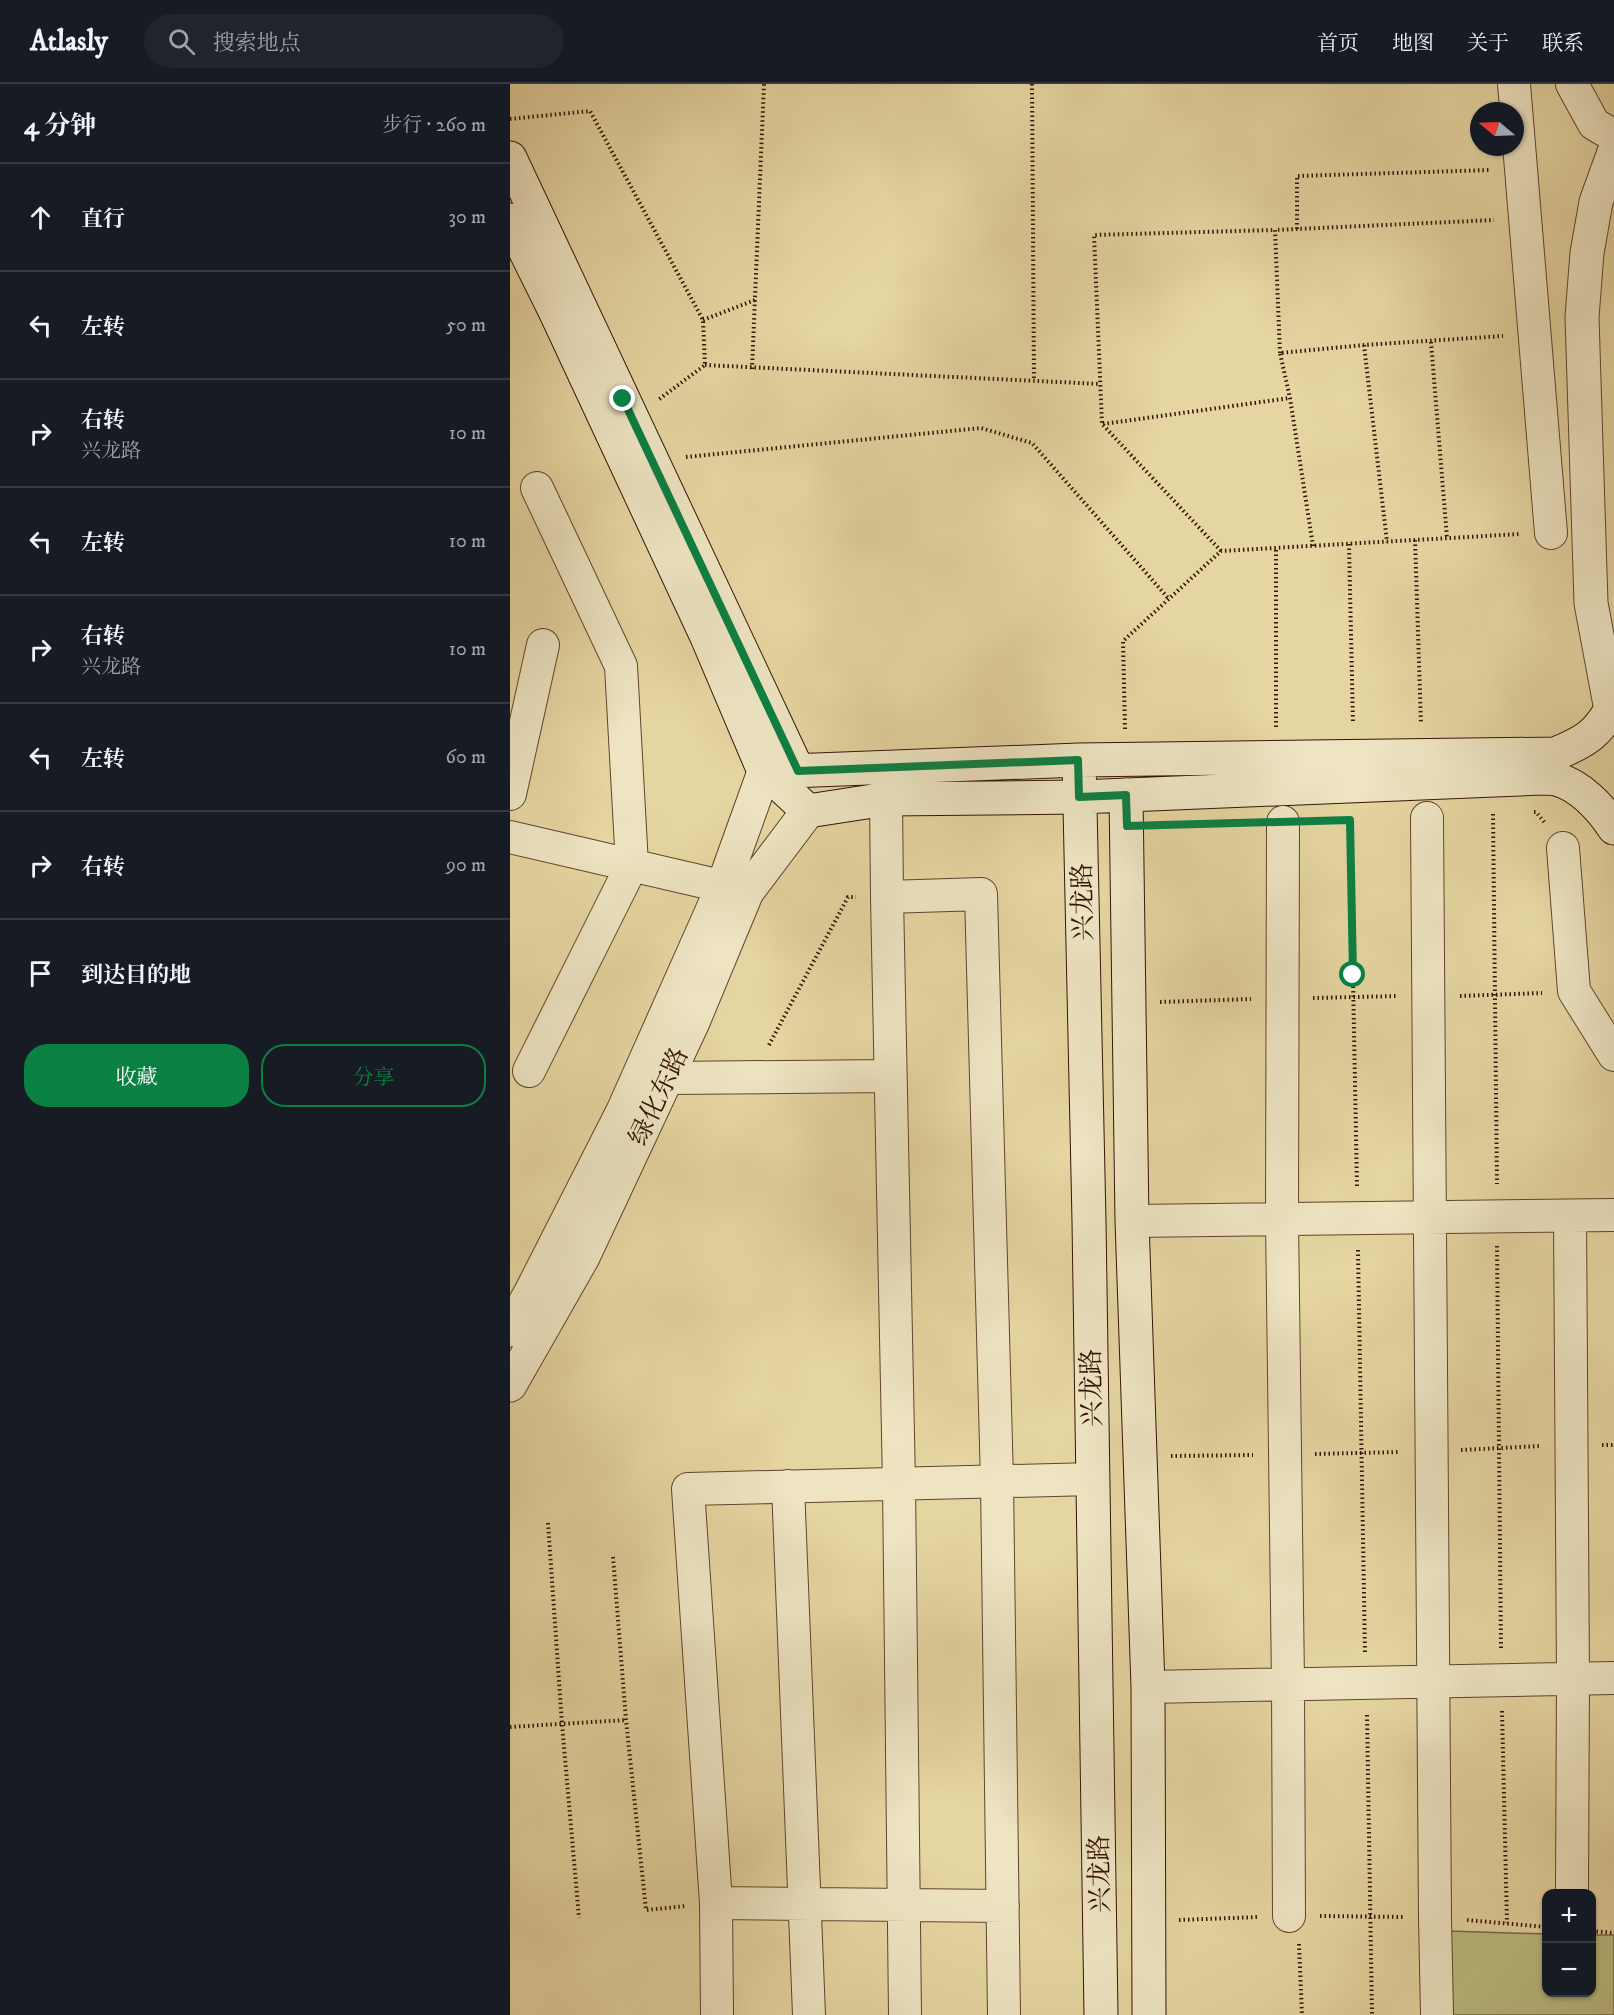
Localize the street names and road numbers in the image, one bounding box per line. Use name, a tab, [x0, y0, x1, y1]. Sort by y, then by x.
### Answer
street label: 兴龙路	[1066, 863, 1101, 941]
street label: 绿化东路	[622, 1043, 696, 1151]
street label: 兴龙路	[1075, 1349, 1110, 1427]
street label: 兴龙路	[1083, 1835, 1118, 1913]

